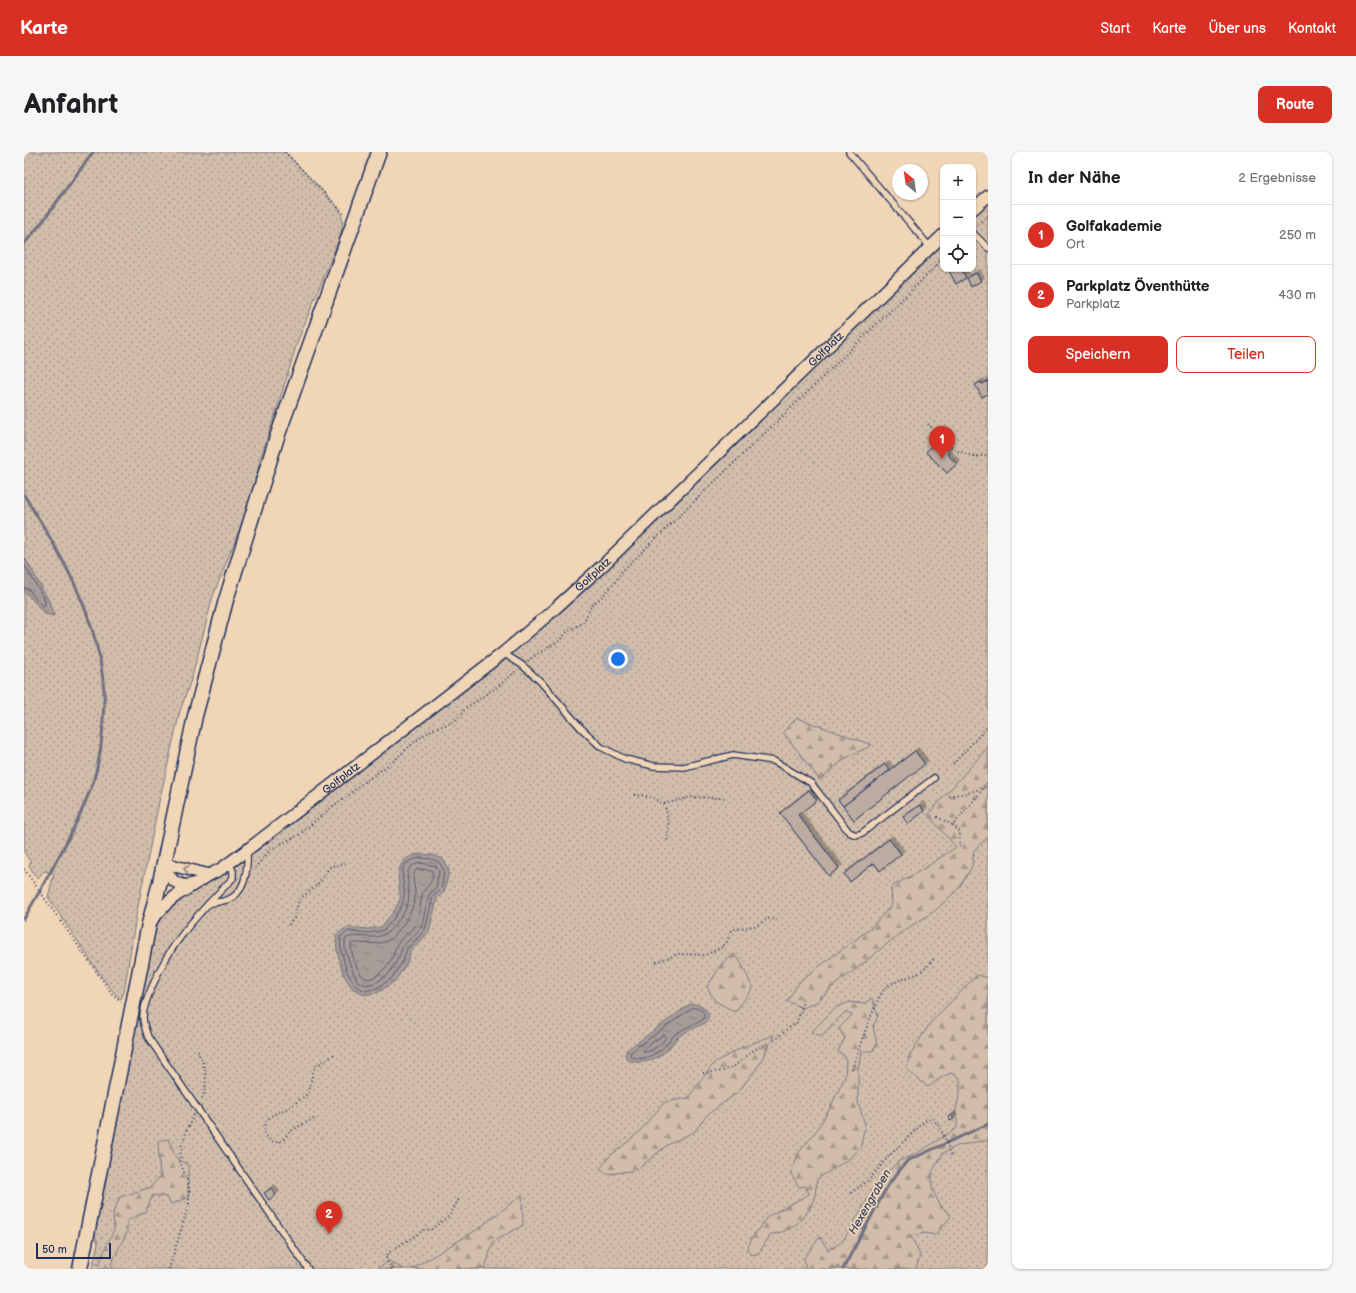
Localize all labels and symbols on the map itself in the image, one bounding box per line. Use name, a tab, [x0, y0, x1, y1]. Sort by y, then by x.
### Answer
north arrow	[892, 164, 928, 200]
street label: Golfplatz	[805, 329, 846, 369]
pin: 1	[929, 426, 955, 459]
street label: Golfplatz	[572, 554, 614, 594]
your location	[608, 649, 628, 669]
street label: Golfplatz	[319, 759, 363, 796]
one-way arrow	[183, 865, 190, 874]
water label: Hexengraben	[845, 1166, 895, 1237]
pin: 2	[316, 1201, 342, 1234]
scale bar	[36, 1241, 111, 1260]

